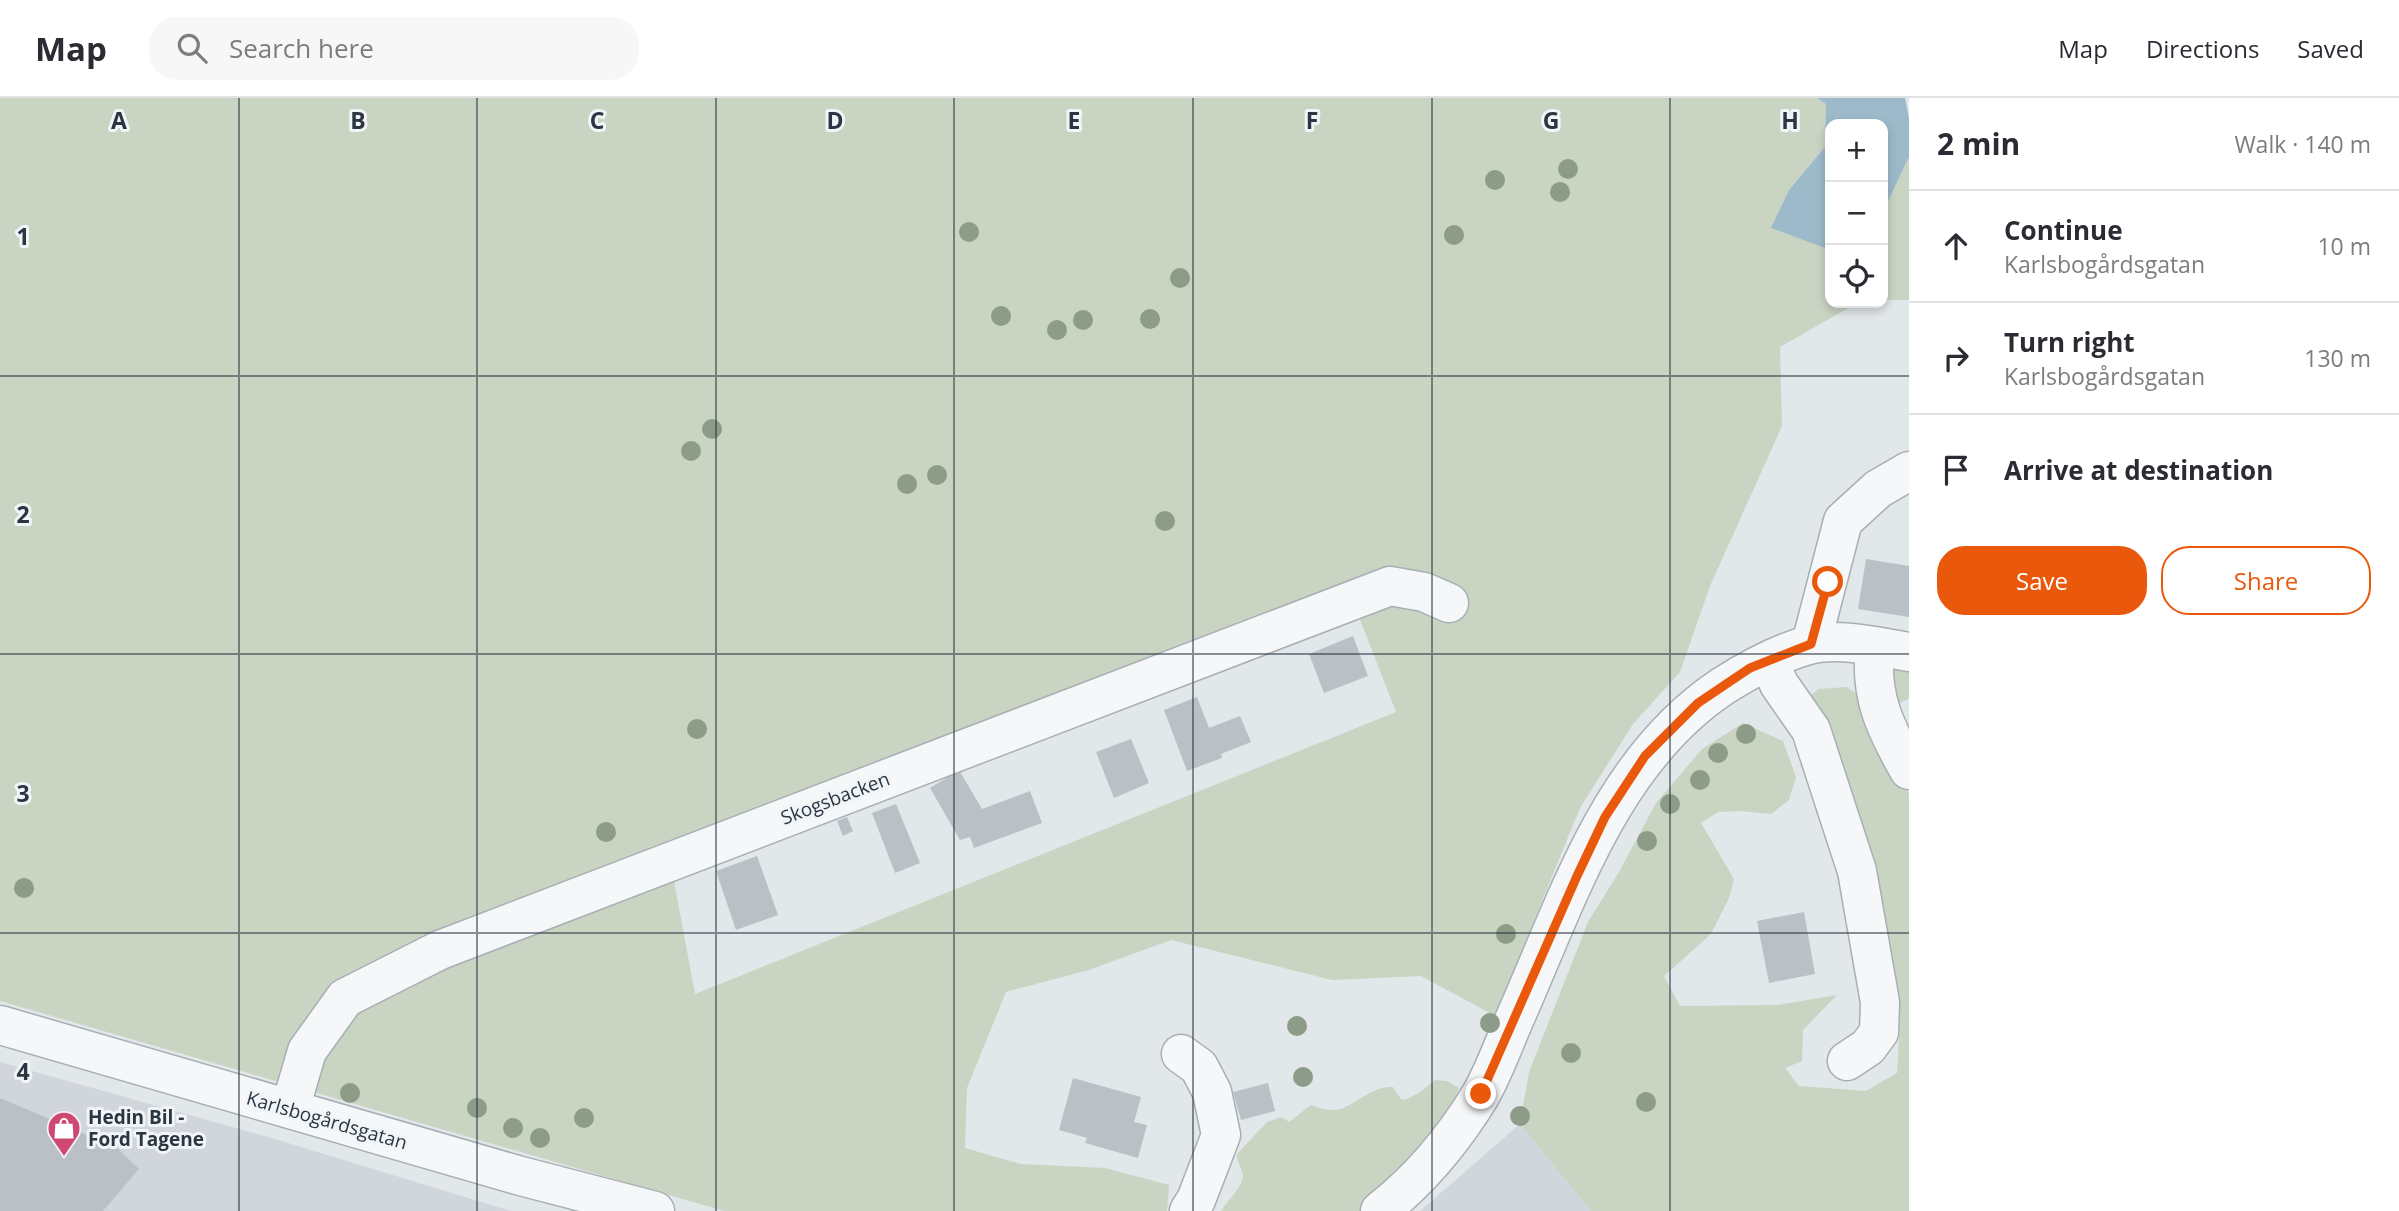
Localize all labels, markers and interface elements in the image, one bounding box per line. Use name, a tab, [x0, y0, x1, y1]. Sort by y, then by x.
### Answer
search box	[149, 17, 639, 80]
text: Map	[35, 26, 107, 71]
icon: search	[173, 29, 211, 67]
text: Search here	[229, 30, 374, 66]
text: Map	[2058, 32, 2108, 65]
text: Directions	[2146, 32, 2259, 65]
text: Saved	[2297, 32, 2364, 65]
text: A	[111, 104, 127, 136]
text: B	[350, 104, 366, 136]
text: C	[590, 104, 604, 136]
text: D	[826, 104, 844, 136]
text: E	[1068, 104, 1080, 136]
text: F	[1306, 104, 1318, 136]
text: G	[1543, 104, 1559, 136]
text: H	[1781, 104, 1799, 136]
map controls	[1825, 119, 1888, 308]
button: +	[1825, 119, 1888, 182]
text: 2 min	[1937, 123, 2020, 164]
text: Walk · 140 m	[2234, 128, 2371, 160]
button: −	[1825, 182, 1888, 245]
text: Continue	[2004, 212, 2123, 248]
text: 1	[16, 220, 30, 252]
icon: ahead	[1937, 227, 1975, 265]
text: 10 m	[2317, 230, 2371, 262]
button: locate	[1825, 245, 1888, 308]
text: Karlsbogårdsgatan	[2004, 248, 2205, 280]
text: Turn right	[2004, 324, 2135, 360]
icon: right	[1937, 339, 1975, 377]
text: 130 m	[2304, 342, 2371, 374]
text: Karlsbogårdsgatan	[2004, 360, 2205, 392]
icon: arrive	[1937, 451, 1975, 489]
text: Arrive at destination	[2004, 452, 2273, 488]
text: 2	[16, 498, 30, 530]
button: Save	[1937, 546, 2147, 615]
button: Share	[2161, 546, 2371, 615]
route start	[1812, 566, 1843, 597]
street label: Skogsbacken	[777, 765, 893, 831]
text: 3	[16, 777, 30, 809]
text: 4	[16, 1055, 30, 1087]
route end	[1465, 1078, 1496, 1109]
street label: Karlsbogårdsgatan	[244, 1085, 410, 1155]
place label: Hedin Bil - Ford Tagene	[88, 1104, 204, 1152]
shop icon: Hedin Bil - Ford Tagene	[45, 1109, 83, 1158]

